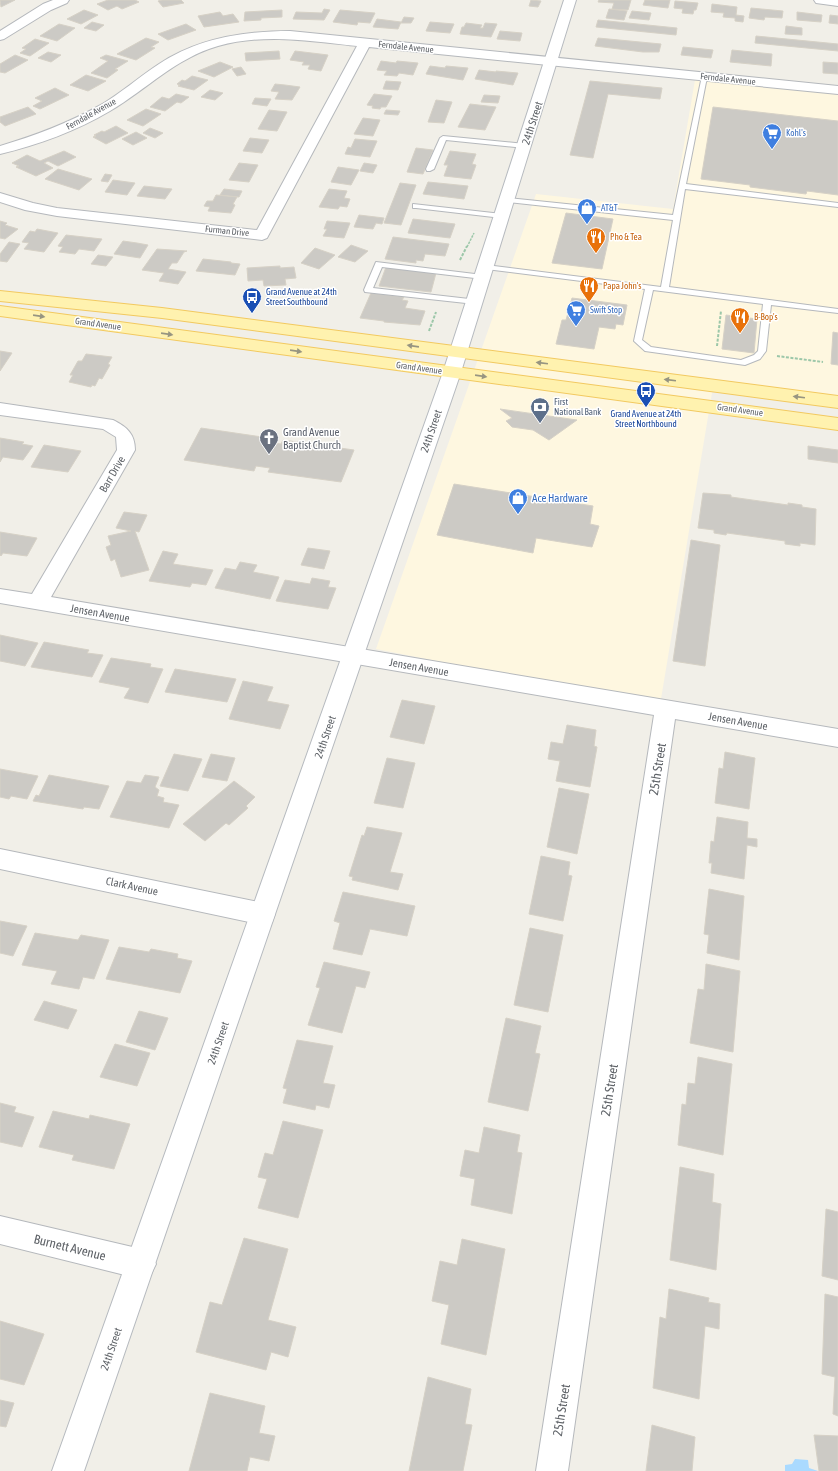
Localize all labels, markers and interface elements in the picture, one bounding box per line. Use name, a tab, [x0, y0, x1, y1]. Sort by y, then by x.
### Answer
street label: Ferndale Avenue	[378, 39, 434, 55]
street label: Ferndale Avenue	[700, 71, 756, 87]
street label: Ferndale Avenue	[64, 96, 118, 132]
street label: 24th Street	[519, 100, 545, 146]
supermarket icon: Kohl's	[761, 122, 783, 150]
place label: Kohl's	[786, 128, 806, 138]
shop icon: AT&T	[576, 197, 598, 225]
place label: AT&T	[601, 203, 618, 213]
street label: Furman Drive	[204, 224, 250, 238]
restaurant icon: Pho & Tea	[585, 226, 607, 254]
place label: Pho & Tea	[610, 232, 642, 242]
restaurant icon: Papa John's	[578, 275, 600, 303]
place label: Papa John's	[603, 281, 641, 291]
bus stop icon: Grand Avenue at 24th Street Southbound	[241, 286, 263, 314]
place label: Grand Avenue at 24th Street Southbound	[266, 287, 337, 307]
supermarket icon: Swift Stop	[565, 299, 587, 327]
place label: Swift Stop	[590, 305, 622, 315]
restaurant icon: B-Bop's	[729, 306, 751, 334]
place label: B-Bop's	[754, 312, 778, 322]
one-way arrow	[33, 313, 45, 319]
street label: Grand Avenue	[74, 316, 122, 332]
one-way arrow	[161, 331, 174, 337]
one-way arrow	[407, 343, 419, 349]
one-way arrow	[290, 348, 302, 354]
street label: Grand Avenue	[395, 360, 443, 376]
one-way arrow	[535, 360, 548, 366]
one-way arrow	[475, 373, 487, 379]
one-way arrow	[664, 377, 676, 383]
bus stop icon: Grand Avenue at 24th Street Northbound	[635, 380, 657, 408]
one-way arrow	[793, 394, 805, 400]
bank icon: First National Bank	[529, 396, 551, 424]
place label: First National Bank	[554, 397, 601, 417]
street label: Grand Avenue	[716, 402, 764, 418]
street label: 24th Street	[418, 408, 444, 454]
place label: Grand Avenue at 24th Street Northbound	[611, 409, 681, 429]
place label: Grand Avenue Baptist Church	[283, 426, 341, 451]
church icon: Grand Avenue Baptist Church	[258, 427, 280, 455]
street label: Barr Drive	[97, 454, 127, 494]
shop icon: Ace Hardware	[507, 487, 529, 515]
place label: Ace Hardware	[532, 492, 588, 504]
street label: Jensen Avenue	[69, 602, 131, 624]
street label: Jensen Avenue	[388, 656, 450, 678]
street label: Jensen Avenue	[707, 710, 769, 732]
street label: 24th Street	[312, 714, 338, 760]
street label: 25th Street	[646, 742, 669, 796]
street label: Clark Avenue	[105, 875, 159, 897]
street label: 24th Street	[205, 1020, 231, 1066]
street label: 25th Street	[598, 1063, 621, 1117]
street label: Burnett Avenue	[32, 1231, 108, 1264]
street label: 24th Street	[98, 1326, 124, 1372]
street label: 25th Street	[550, 1383, 573, 1437]

